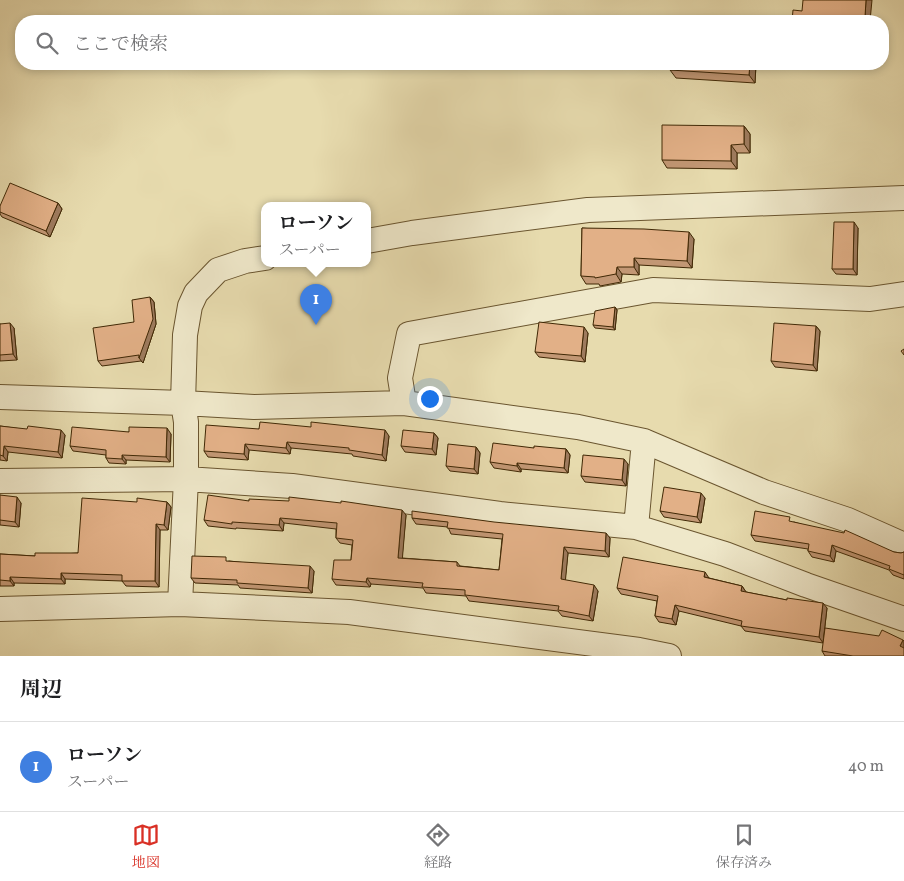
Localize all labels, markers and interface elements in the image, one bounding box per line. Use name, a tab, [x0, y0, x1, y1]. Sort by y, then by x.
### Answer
search box	[15, 15, 889, 70]
icon: search	[33, 29, 61, 57]
text: ここで検索	[73, 32, 168, 58]
popup	[261, 202, 371, 267]
text: ローソン	[278, 211, 354, 237]
text: スーパー	[278, 240, 341, 262]
pin: 1	[300, 284, 332, 325]
your location	[417, 386, 443, 412]
text: 周辺	[20, 676, 62, 705]
text: ローソン	[67, 743, 142, 769]
text: 1	[33, 756, 39, 778]
text: 40 m	[848, 756, 884, 778]
text: スーパー	[67, 772, 129, 794]
tab: 地図	[132, 821, 160, 873]
tab: 経路	[424, 821, 452, 873]
tab: 保存済み	[716, 821, 772, 873]

